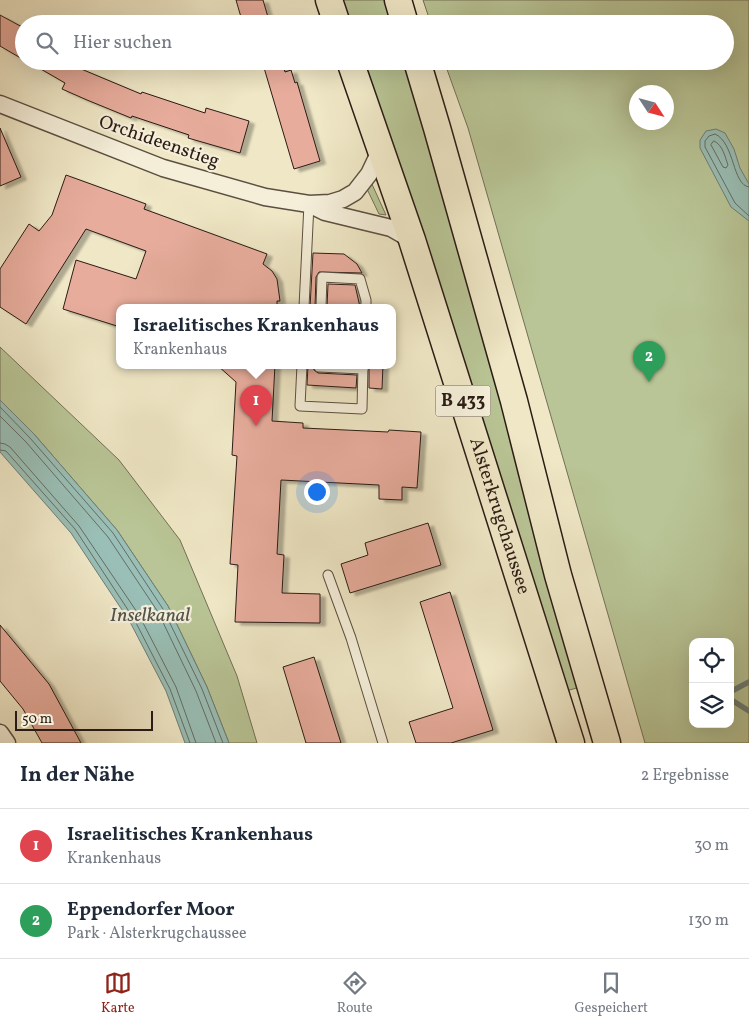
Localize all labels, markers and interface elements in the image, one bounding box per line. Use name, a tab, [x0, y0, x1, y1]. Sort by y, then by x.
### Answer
search box	[15, 15, 734, 70]
icon: search	[33, 29, 61, 57]
text: Hier suchen	[73, 30, 172, 56]
north arrow	[629, 85, 674, 130]
street label: Orchideenstieg	[95, 109, 223, 175]
popup	[116, 304, 396, 369]
text: Israelitisches Krankenhaus	[133, 313, 379, 339]
text: Krankenhaus	[133, 339, 227, 361]
pin: 2	[633, 341, 665, 382]
pin: 1	[240, 385, 272, 426]
road number: B 433	[436, 386, 490, 416]
street label: Alsterkrugchaussee	[462, 434, 536, 598]
your location	[304, 479, 330, 505]
water label: Inselkanal	[110, 602, 190, 630]
map controls	[689, 638, 734, 728]
button: locate	[689, 638, 734, 683]
button: layers	[689, 683, 734, 728]
scale bar	[15, 708, 152, 731]
text: 50 m	[22, 710, 52, 729]
text: In der Nähe	[20, 761, 135, 790]
text: 2 Ergebnisse	[641, 765, 729, 787]
text: Israelitisches Krankenhaus	[67, 822, 313, 848]
text: 1	[33, 835, 39, 857]
text: 30 m	[694, 835, 729, 857]
text: Krankenhaus	[67, 848, 161, 870]
text: Eppendorfer Moor	[67, 897, 235, 923]
text: 2	[32, 910, 40, 932]
text: 130 m	[688, 910, 729, 932]
text: Park · Alsterkrugchaussee	[67, 923, 247, 945]
tab: Karte	[101, 969, 135, 1018]
tab: Route	[337, 969, 373, 1018]
tab: Gespeichert	[575, 969, 648, 1018]

